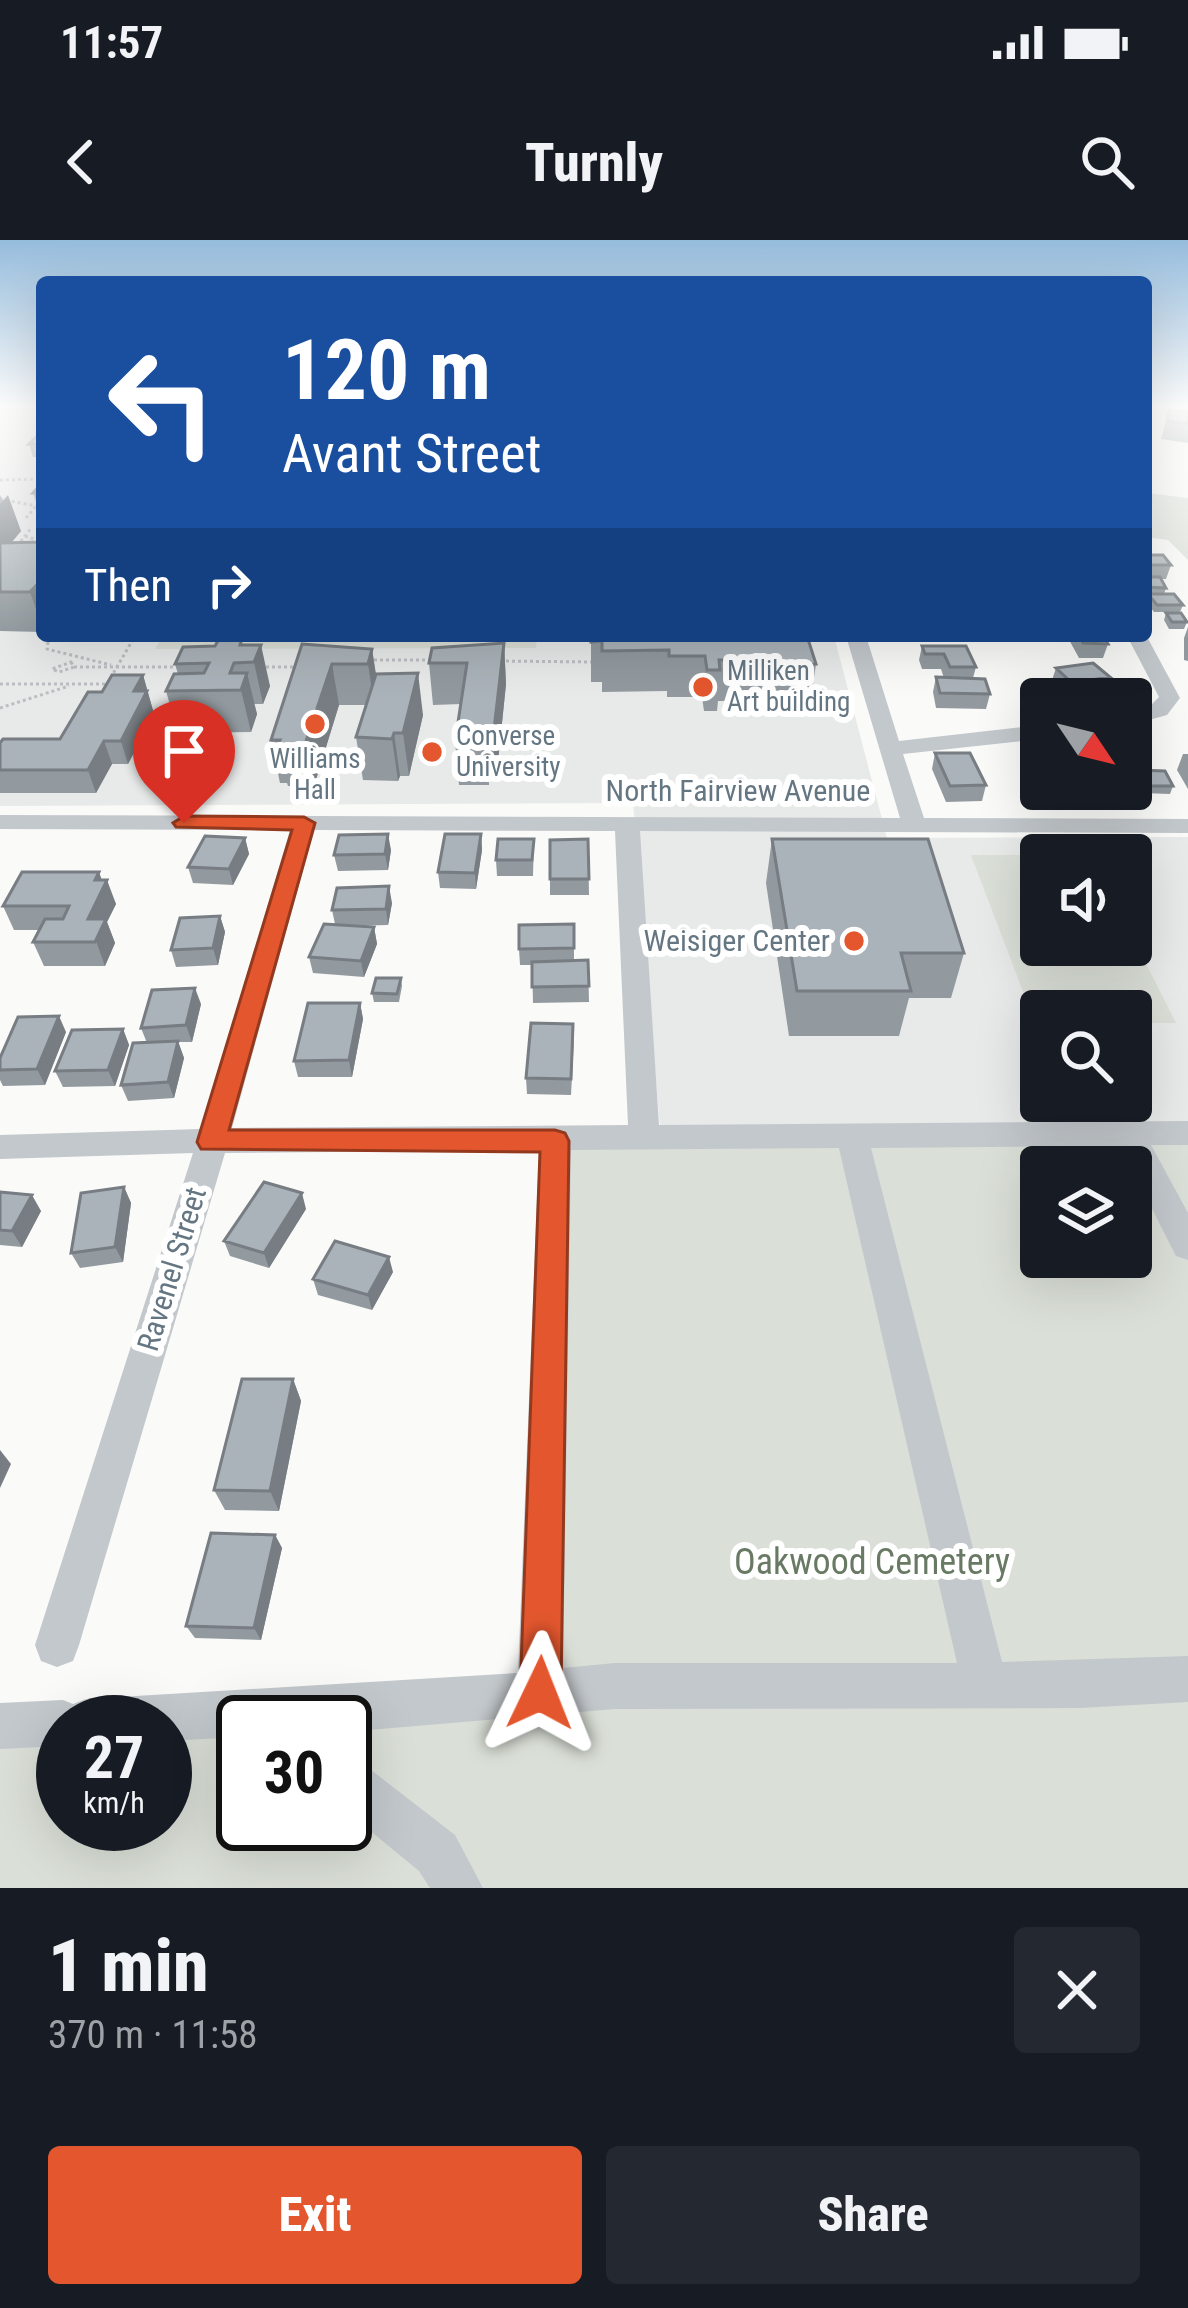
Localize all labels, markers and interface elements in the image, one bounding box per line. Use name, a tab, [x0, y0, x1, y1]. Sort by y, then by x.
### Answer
text: 11:57	[60, 16, 163, 69]
icon: back	[48, 129, 114, 195]
icon: search	[1074, 129, 1140, 195]
text: Turnly	[525, 131, 663, 194]
text: 120 m	[282, 321, 491, 420]
icon: left	[84, 324, 240, 480]
text: Avant Street	[282, 422, 541, 485]
icon: right	[196, 552, 262, 618]
text: Then	[84, 559, 172, 612]
place label: Milliken Art building	[727, 655, 850, 718]
marker: Milliken Art building	[690, 674, 716, 700]
north arrow	[1020, 678, 1152, 810]
map controls	[1020, 678, 1152, 1278]
pin	[133, 700, 235, 823]
marker: Williams Hall	[302, 711, 328, 737]
icon: arrive	[151, 718, 217, 784]
place label: Converse University	[456, 720, 560, 783]
marker: Converse University	[419, 739, 445, 765]
place label: Williams Hall	[270, 743, 360, 806]
street label: North Fairview Avenue	[606, 773, 870, 808]
button: sound	[1020, 834, 1152, 966]
place label: Weisiger Center	[644, 923, 830, 958]
marker: Weisiger Center	[841, 928, 867, 954]
button: search	[1020, 990, 1152, 1122]
button: layers	[1020, 1146, 1152, 1278]
street label: Ravenel Street	[130, 1183, 213, 1355]
park label: Oakwood Cemetery	[734, 1541, 1010, 1583]
position arrow	[477, 1630, 603, 1756]
speed limit sign: 30	[216, 1695, 372, 1851]
text: 27	[84, 1722, 144, 1793]
text: km/h	[83, 1785, 145, 1820]
text: 1 min	[48, 1924, 209, 2009]
button: close	[1014, 1927, 1140, 2053]
text: 370 m · 11:58	[48, 2012, 258, 2058]
button: Exit	[48, 2146, 582, 2284]
button: Share	[606, 2146, 1140, 2284]

